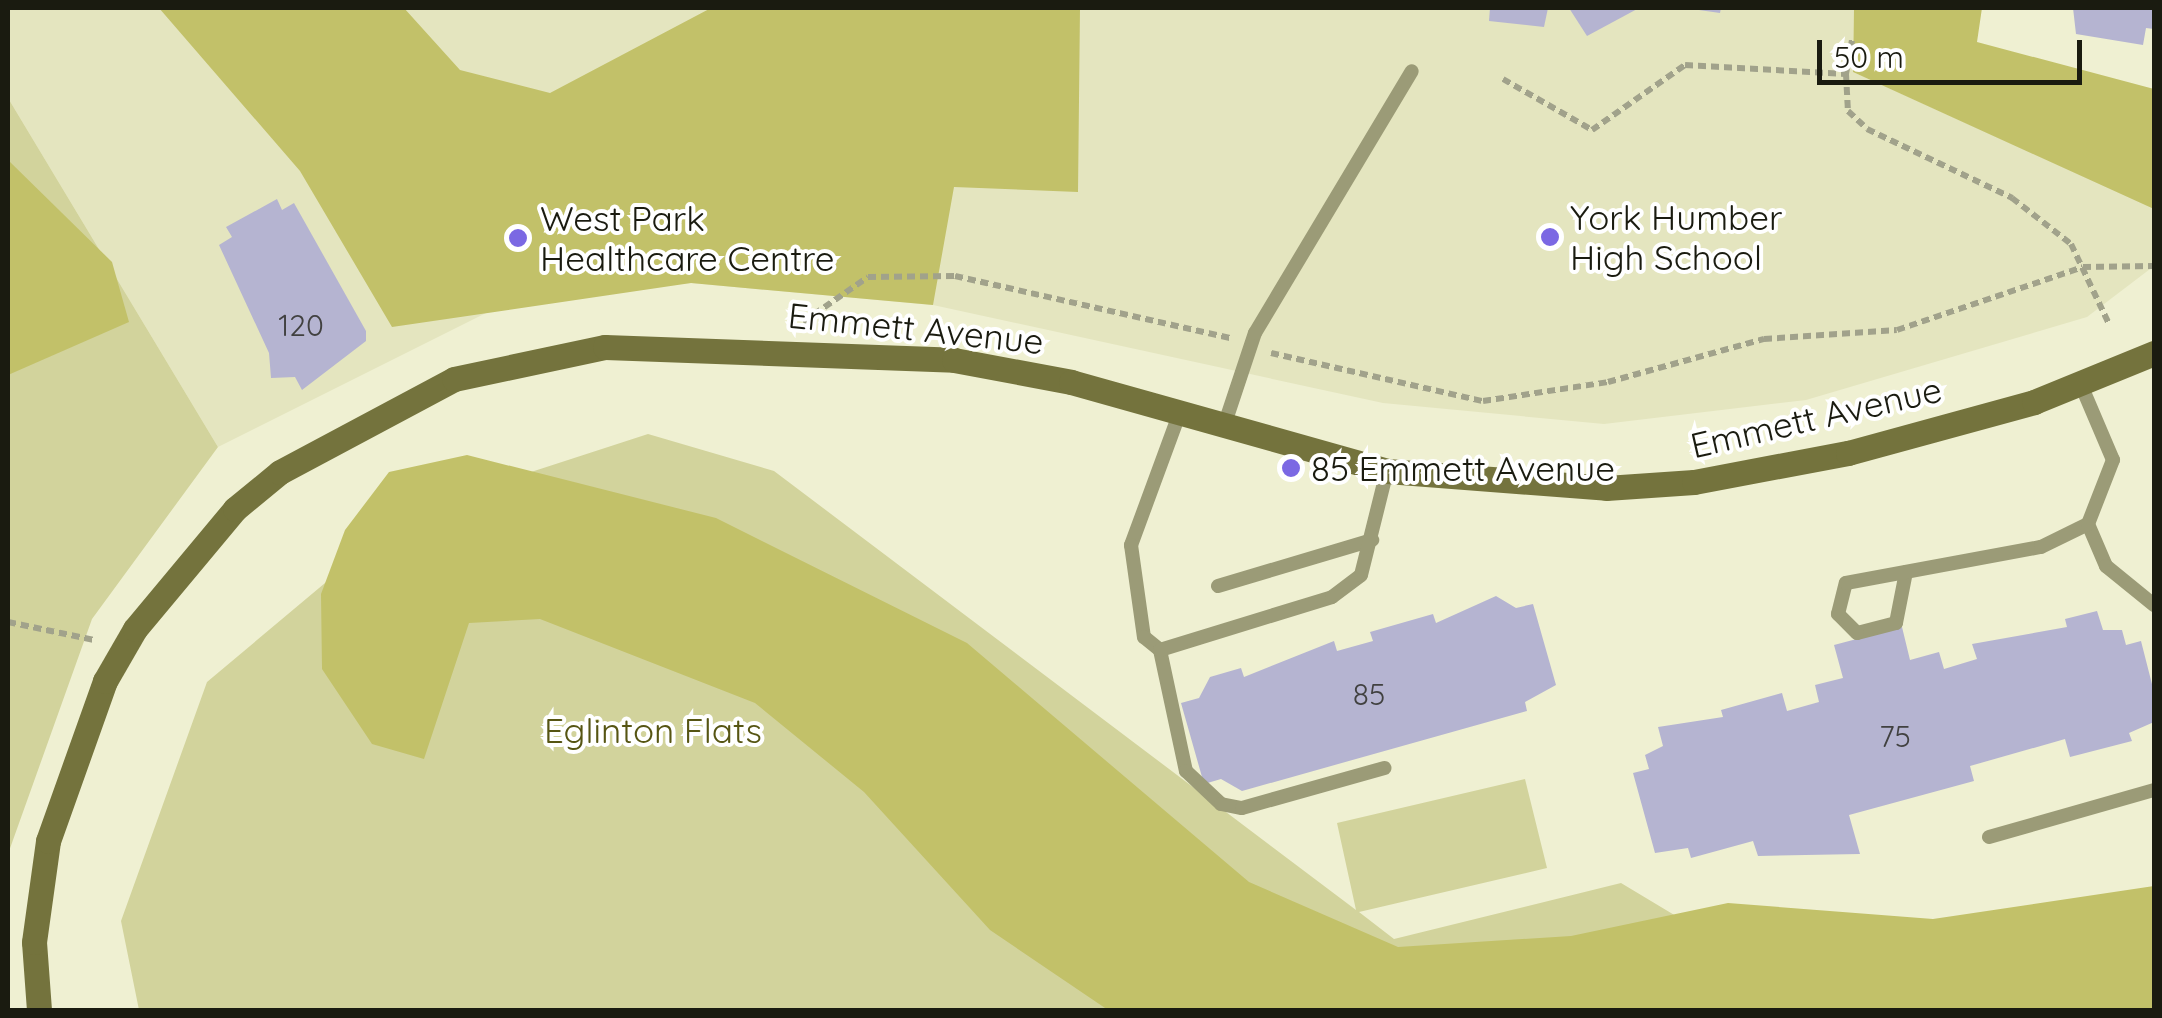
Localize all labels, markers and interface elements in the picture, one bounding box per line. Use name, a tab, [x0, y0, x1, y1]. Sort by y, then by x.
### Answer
scale bar	[1822, 20, 2087, 82]
text: 50 m	[1834, 38, 1904, 76]
place label: York Humber High School	[1570, 196, 1783, 278]
place label: West Park Healthcare Centre	[540, 197, 835, 279]
marker: West Park Healthcare Centre	[505, 225, 531, 251]
marker: York Humber High School	[1539, 226, 1561, 248]
street label: Emmett Avenue	[786, 294, 1046, 362]
house number: 120	[278, 307, 324, 343]
street label: Emmett Avenue	[1686, 368, 1946, 466]
place label: 85 Emmett Avenue	[1311, 447, 1615, 489]
marker: 85 Emmett Avenue	[1280, 457, 1302, 479]
house number: 85	[1353, 676, 1385, 712]
park label: Eglinton Flats	[544, 709, 762, 751]
house number: 75	[1879, 718, 1911, 754]

